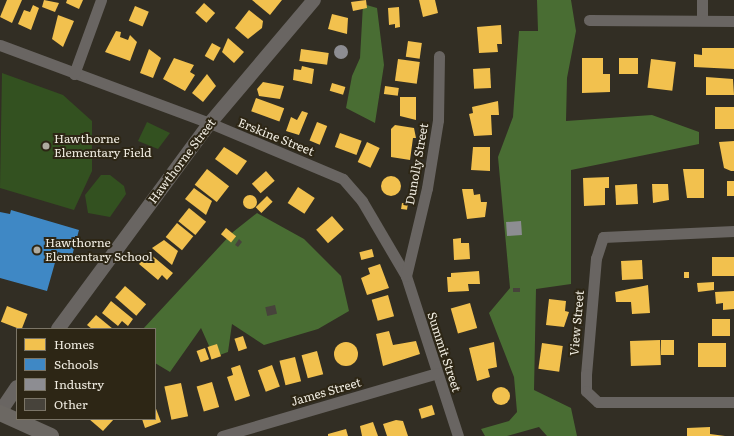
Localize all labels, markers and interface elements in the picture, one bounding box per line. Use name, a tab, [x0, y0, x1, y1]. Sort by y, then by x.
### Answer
street label: Erskine Street	[236, 115, 316, 159]
street label: Hawthorne Street	[145, 116, 219, 206]
street label: Dunolly Street	[403, 122, 431, 206]
place label: Hawthorne Elementary Field	[54, 132, 152, 160]
marker: Hawthorne Elementary Field	[41, 141, 51, 151]
place label: Hawthorne Elementary School	[45, 236, 153, 264]
marker: Hawthorne Elementary School	[32, 245, 42, 255]
street label: View Street	[567, 290, 587, 356]
street label: Summit Street	[424, 310, 464, 394]
legend	[16, 328, 156, 420]
text: Homes	[54, 335, 94, 353]
text: Schools	[54, 355, 98, 373]
text: Industry	[54, 375, 104, 393]
street label: James Street	[289, 375, 363, 409]
text: Other	[54, 395, 88, 413]

